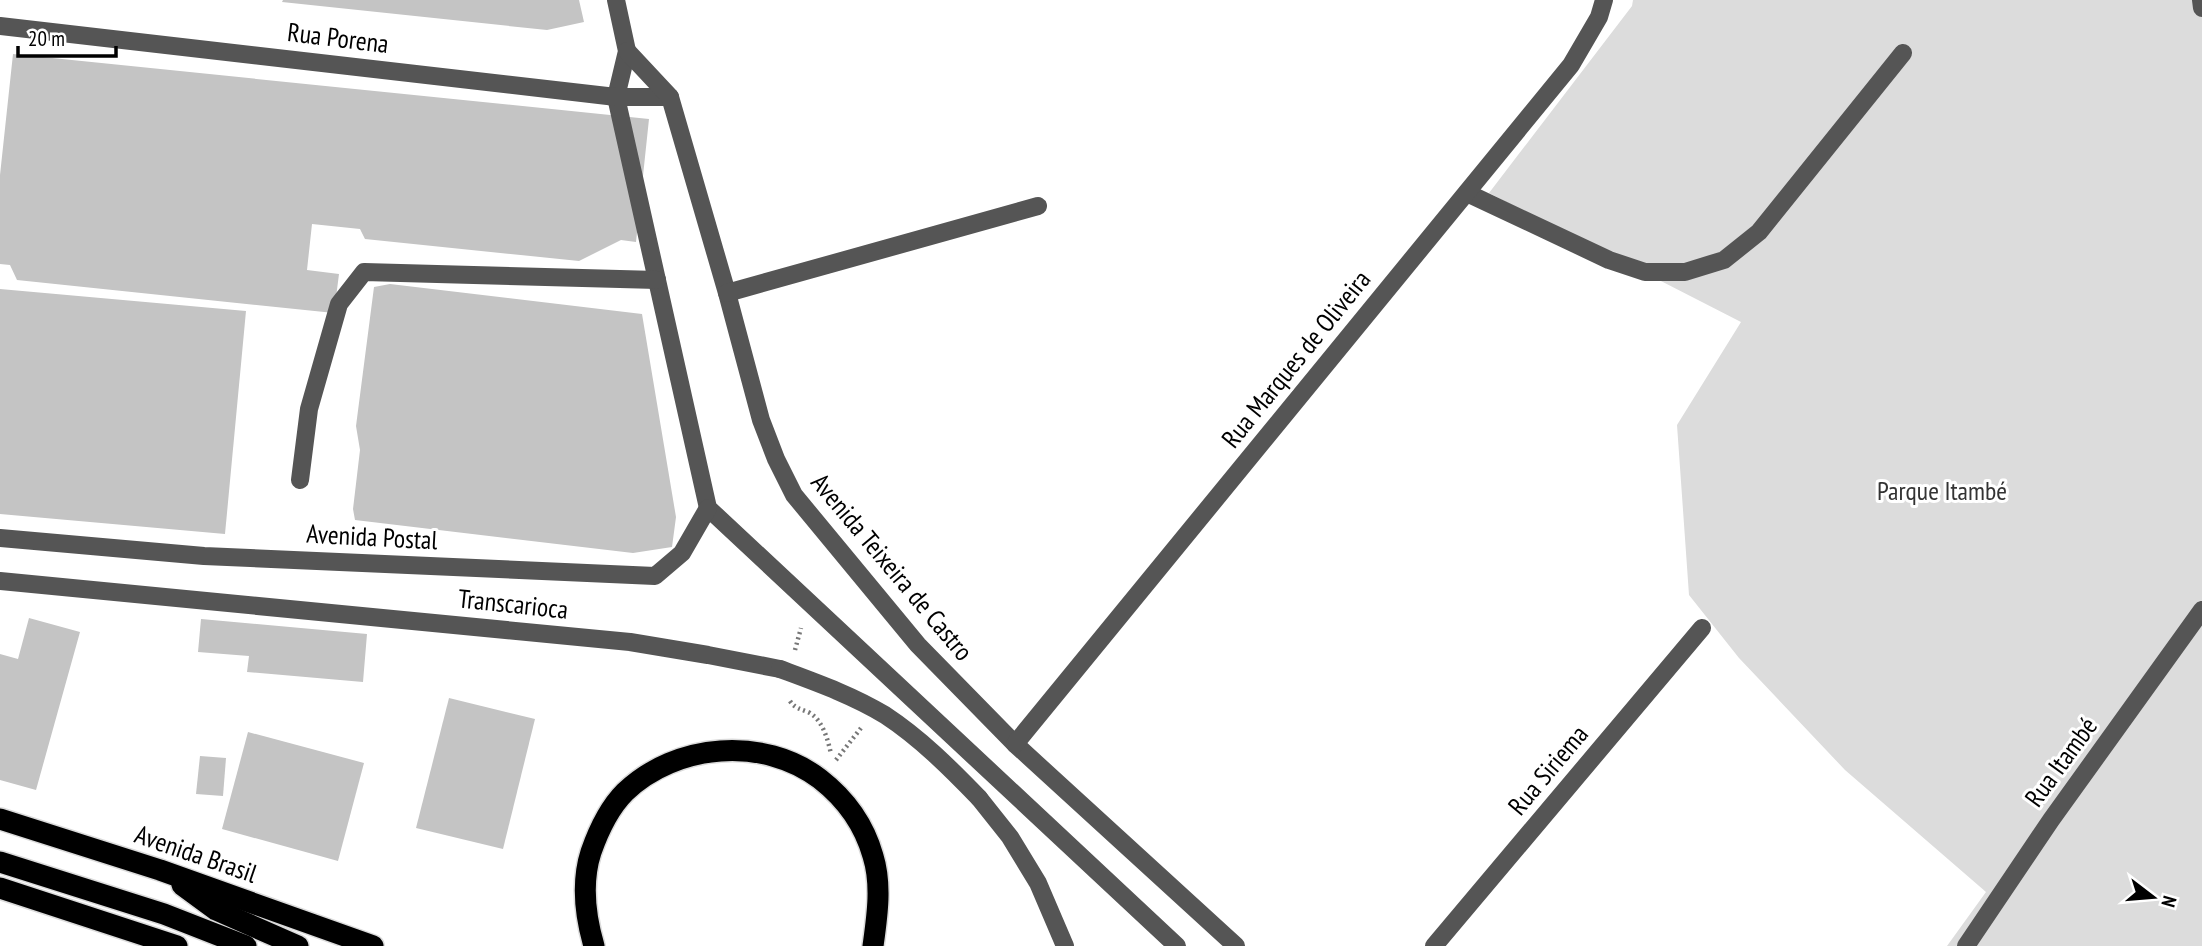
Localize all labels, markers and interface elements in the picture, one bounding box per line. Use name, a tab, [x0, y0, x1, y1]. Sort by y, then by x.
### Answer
scale bar	[18, 14, 116, 58]
street label: Rua Porena	[286, 15, 390, 60]
text: 20 m	[28, 25, 65, 52]
street label: Rua Marques de Oliveira	[1214, 263, 1377, 454]
street label: Avenida Teixeira de Castro	[804, 466, 980, 667]
park label: Parque Itambé	[1877, 474, 2007, 507]
street label: Avenida Postal	[306, 517, 438, 556]
street label: Transcarioca	[456, 581, 570, 626]
street label: Rua Itambé	[2017, 711, 2104, 813]
street label: Rua Siriema	[1500, 718, 1595, 821]
street label: Avenida Brasil	[131, 817, 261, 890]
north arrow	[2118, 862, 2188, 932]
text: N	[2156, 893, 2182, 910]

